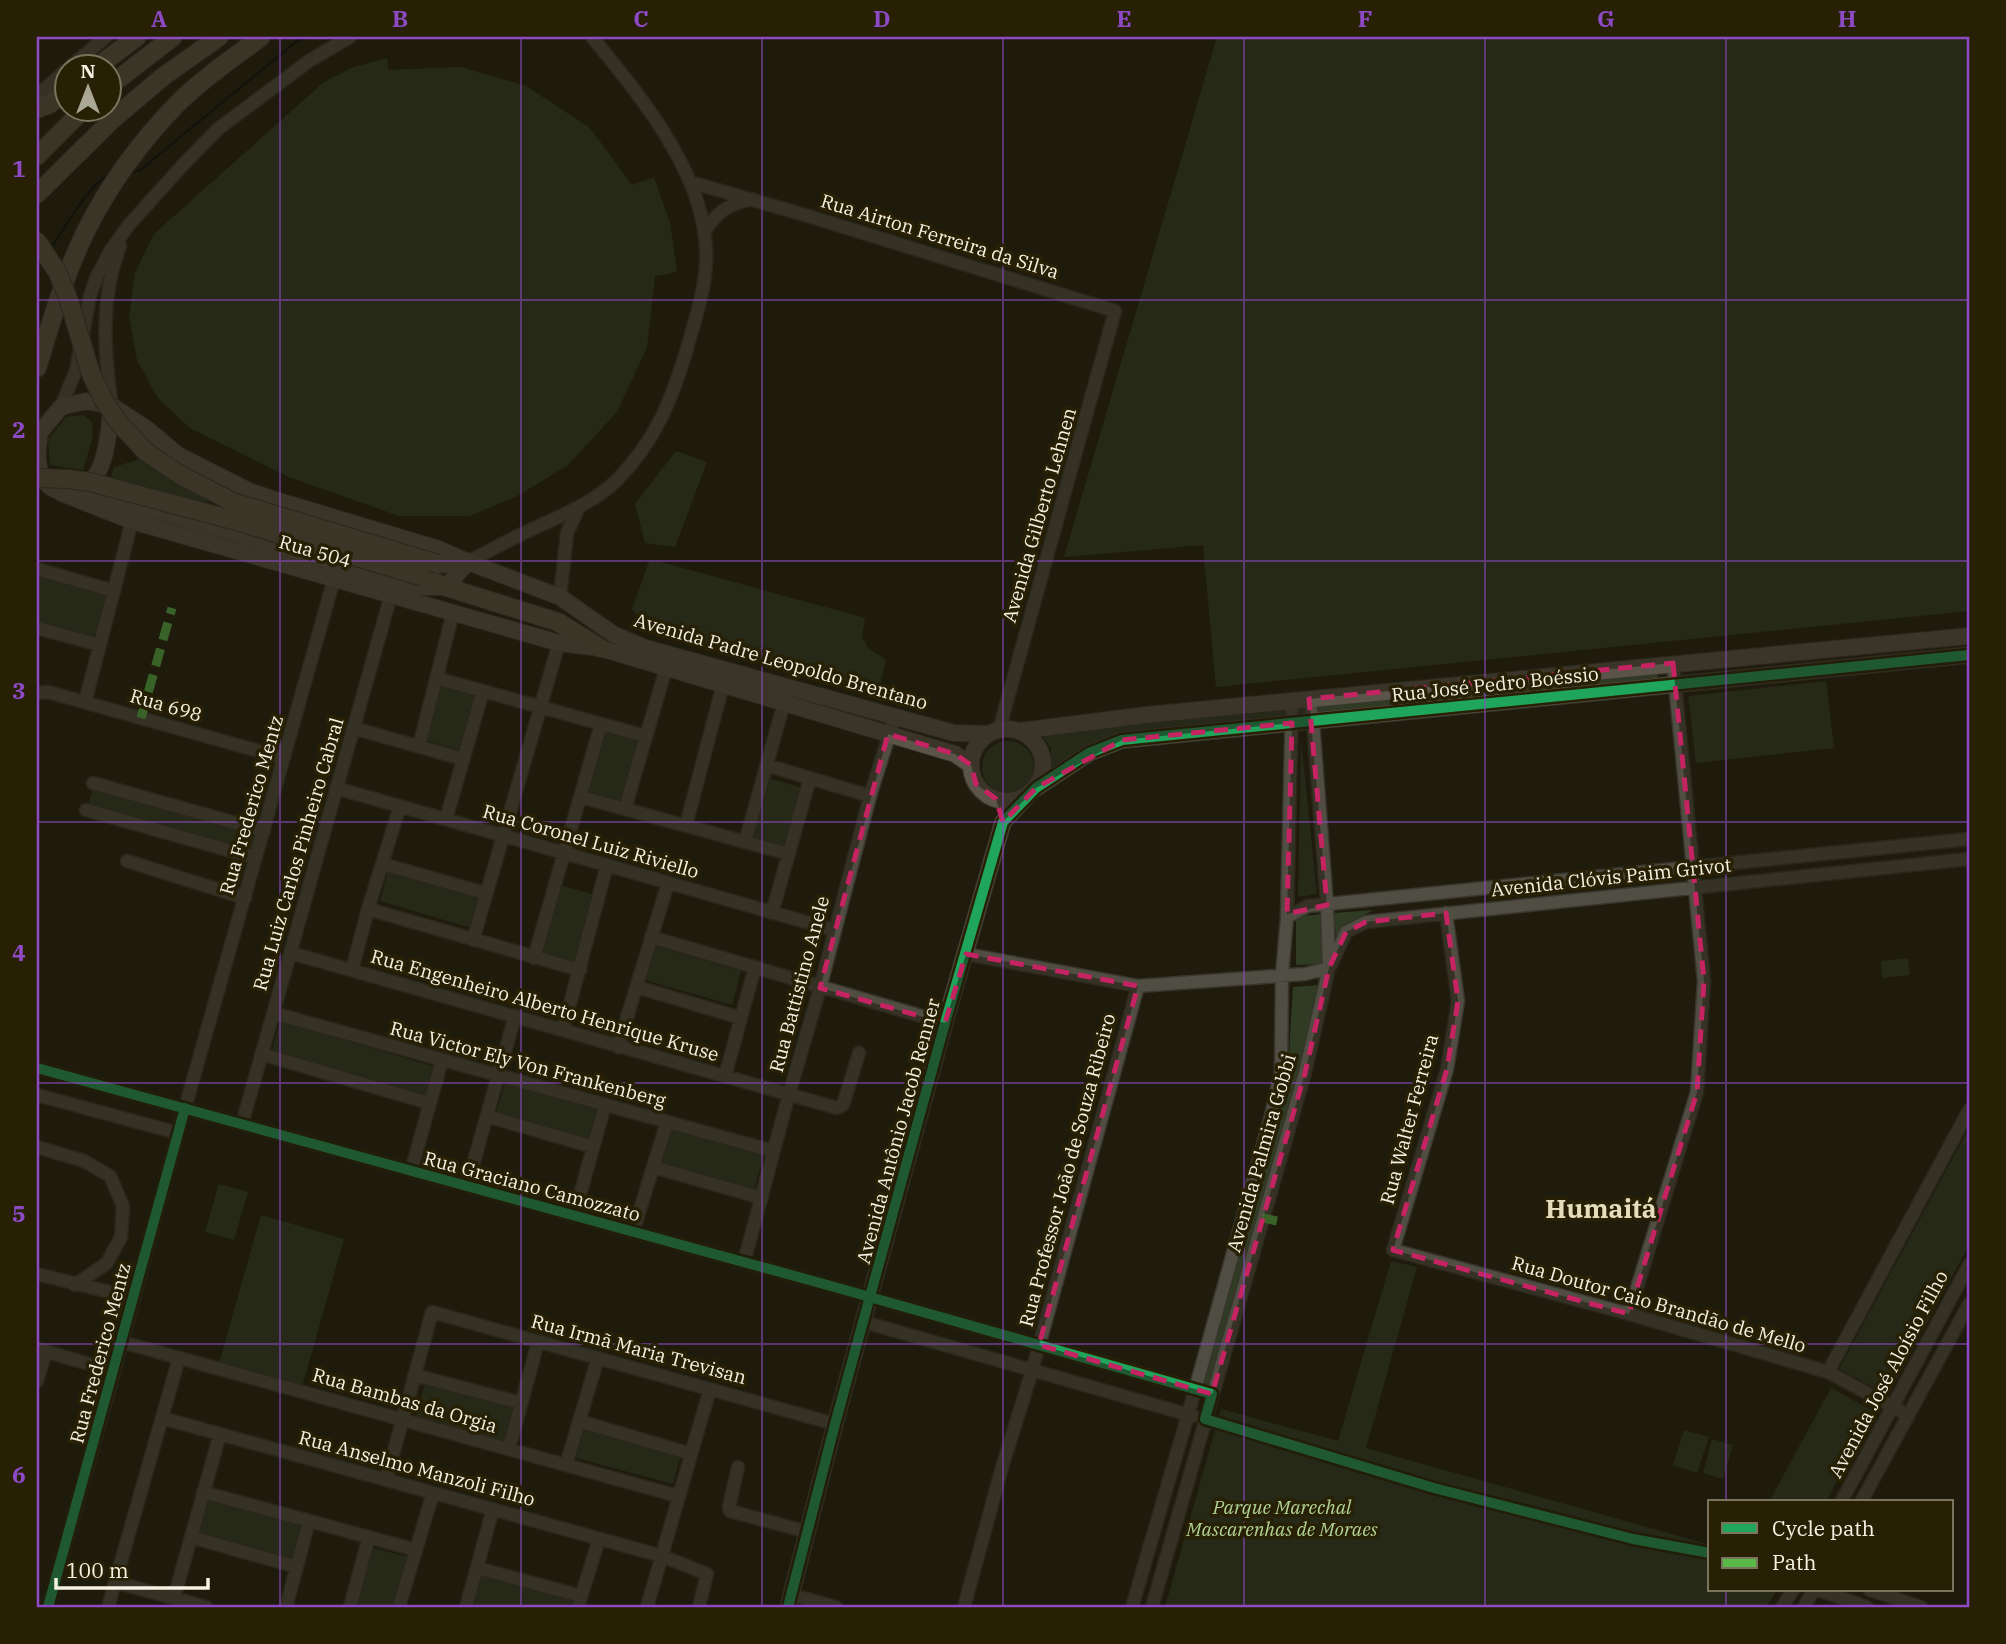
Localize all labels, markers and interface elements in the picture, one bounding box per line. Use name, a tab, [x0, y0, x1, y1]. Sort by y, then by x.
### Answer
text: A	[151, 3, 167, 33]
text: B	[392, 3, 408, 33]
text: C	[633, 3, 649, 33]
text: D	[873, 3, 891, 33]
text: E	[1116, 3, 1132, 33]
text: F	[1358, 3, 1372, 33]
text: G	[1597, 3, 1615, 33]
text: H	[1838, 3, 1856, 33]
north arrow	[52, 52, 122, 122]
text: N	[80, 59, 96, 83]
text: 1	[12, 153, 26, 183]
street label: Rua Airton Ferreira da Silva	[818, 188, 1062, 284]
street label: Avenida Gilberto Lehnen	[997, 405, 1081, 625]
text: 2	[12, 414, 26, 444]
street label: Rua 504	[276, 529, 354, 573]
street label: Avenida Padre Leopoldo Brentano	[631, 608, 931, 714]
street label: Rua José Pedro Boéssio	[1390, 661, 1600, 707]
text: 3	[12, 675, 26, 705]
street label: Rua 698	[127, 683, 205, 727]
street label: Rua Frederico Mentz	[214, 713, 288, 897]
street label: Rua Luiz Carlos Pinheiro Cabral	[247, 714, 349, 993]
street label: Rua Coronel Luiz Riviello	[480, 799, 702, 883]
street label: Avenida Clóvis Paim Grivot	[1490, 852, 1733, 902]
street label: Rua Battistino Anele	[764, 893, 834, 1075]
text: 4	[12, 937, 26, 967]
street label: Rua Engenheiro Alberto Henrique Kruse	[368, 944, 722, 1066]
street label: Avenida Antônio Jacob Renner	[851, 995, 945, 1266]
street label: Rua Professor João de Souza Ribeiro	[1014, 1011, 1120, 1329]
street label: Rua Victor Ely Von Frankenberg	[387, 1016, 669, 1113]
street label: Rua Walter Ferreira	[1375, 1031, 1443, 1207]
street label: Avenida Palmira Gobbi	[1221, 1051, 1301, 1255]
street label: Rua Graciano Camozzato	[421, 1146, 643, 1226]
district label: Humaitá	[1545, 1191, 1657, 1225]
text: 5	[12, 1198, 26, 1228]
street label: Rua Doutor Caio Brandão de Mello	[1509, 1250, 1809, 1358]
street label: Rua Frederico Mentz	[64, 1260, 136, 1446]
street label: Avenida José Aloísio Filho	[1823, 1266, 1953, 1482]
street label: Rua Irmã Maria Trevisan	[529, 1309, 749, 1389]
street label: Rua Bambas da Orgia	[310, 1362, 500, 1438]
street label: Rua Anselmo Manzoli Filho	[296, 1425, 538, 1511]
text: 6	[12, 1459, 26, 1489]
park label: Parque Marechal Mascarenhas de Moraes	[1185, 1495, 1378, 1541]
legend	[1708, 1500, 1954, 1592]
text: Cycle path	[1772, 1514, 1875, 1542]
scale bar	[56, 1546, 208, 1590]
text: Path	[1772, 1548, 1817, 1576]
text: 100 m	[66, 1556, 129, 1584]

